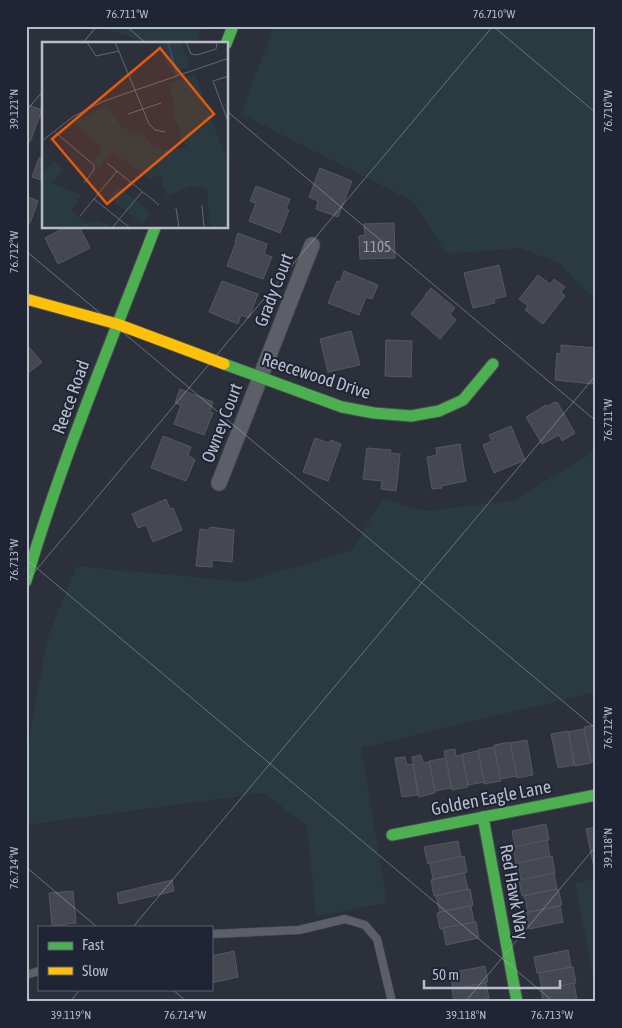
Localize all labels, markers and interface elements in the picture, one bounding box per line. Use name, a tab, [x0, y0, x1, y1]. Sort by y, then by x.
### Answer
text: 76.711°W	[106, 7, 148, 21]
text: 76.710°W	[473, 7, 515, 21]
inset map	[42, 42, 229, 229]
text: 39.121°N	[7, 89, 21, 129]
text: 76.710°W	[601, 90, 615, 132]
text: 76.712°W	[7, 231, 21, 273]
house number: 1105	[363, 238, 391, 255]
street label: Grady Court	[250, 250, 297, 329]
street label: Reecewood Drive	[259, 348, 373, 403]
street label: Reece Road	[48, 357, 94, 437]
street label: Owney Court	[197, 380, 246, 466]
text: 76.711°W	[601, 399, 615, 441]
text: 76.713°W	[7, 539, 21, 581]
text: 76.712°W	[601, 707, 615, 749]
street label: Golden Eagle Lane	[429, 776, 553, 819]
text: 39.118°N	[601, 828, 615, 868]
street label: Red Hawk Way	[496, 843, 533, 941]
text: 76.714°W	[7, 847, 21, 889]
legend	[38, 926, 212, 990]
text: Fast	[82, 936, 104, 953]
scale bar	[424, 958, 561, 990]
text: Slow	[82, 962, 108, 979]
text: 50 m	[432, 966, 459, 983]
text: 39.119°N	[51, 1008, 91, 1022]
text: 76.714°W	[164, 1008, 206, 1022]
text: 39.118°N	[446, 1008, 486, 1022]
text: 76.713°W	[531, 1008, 573, 1022]

